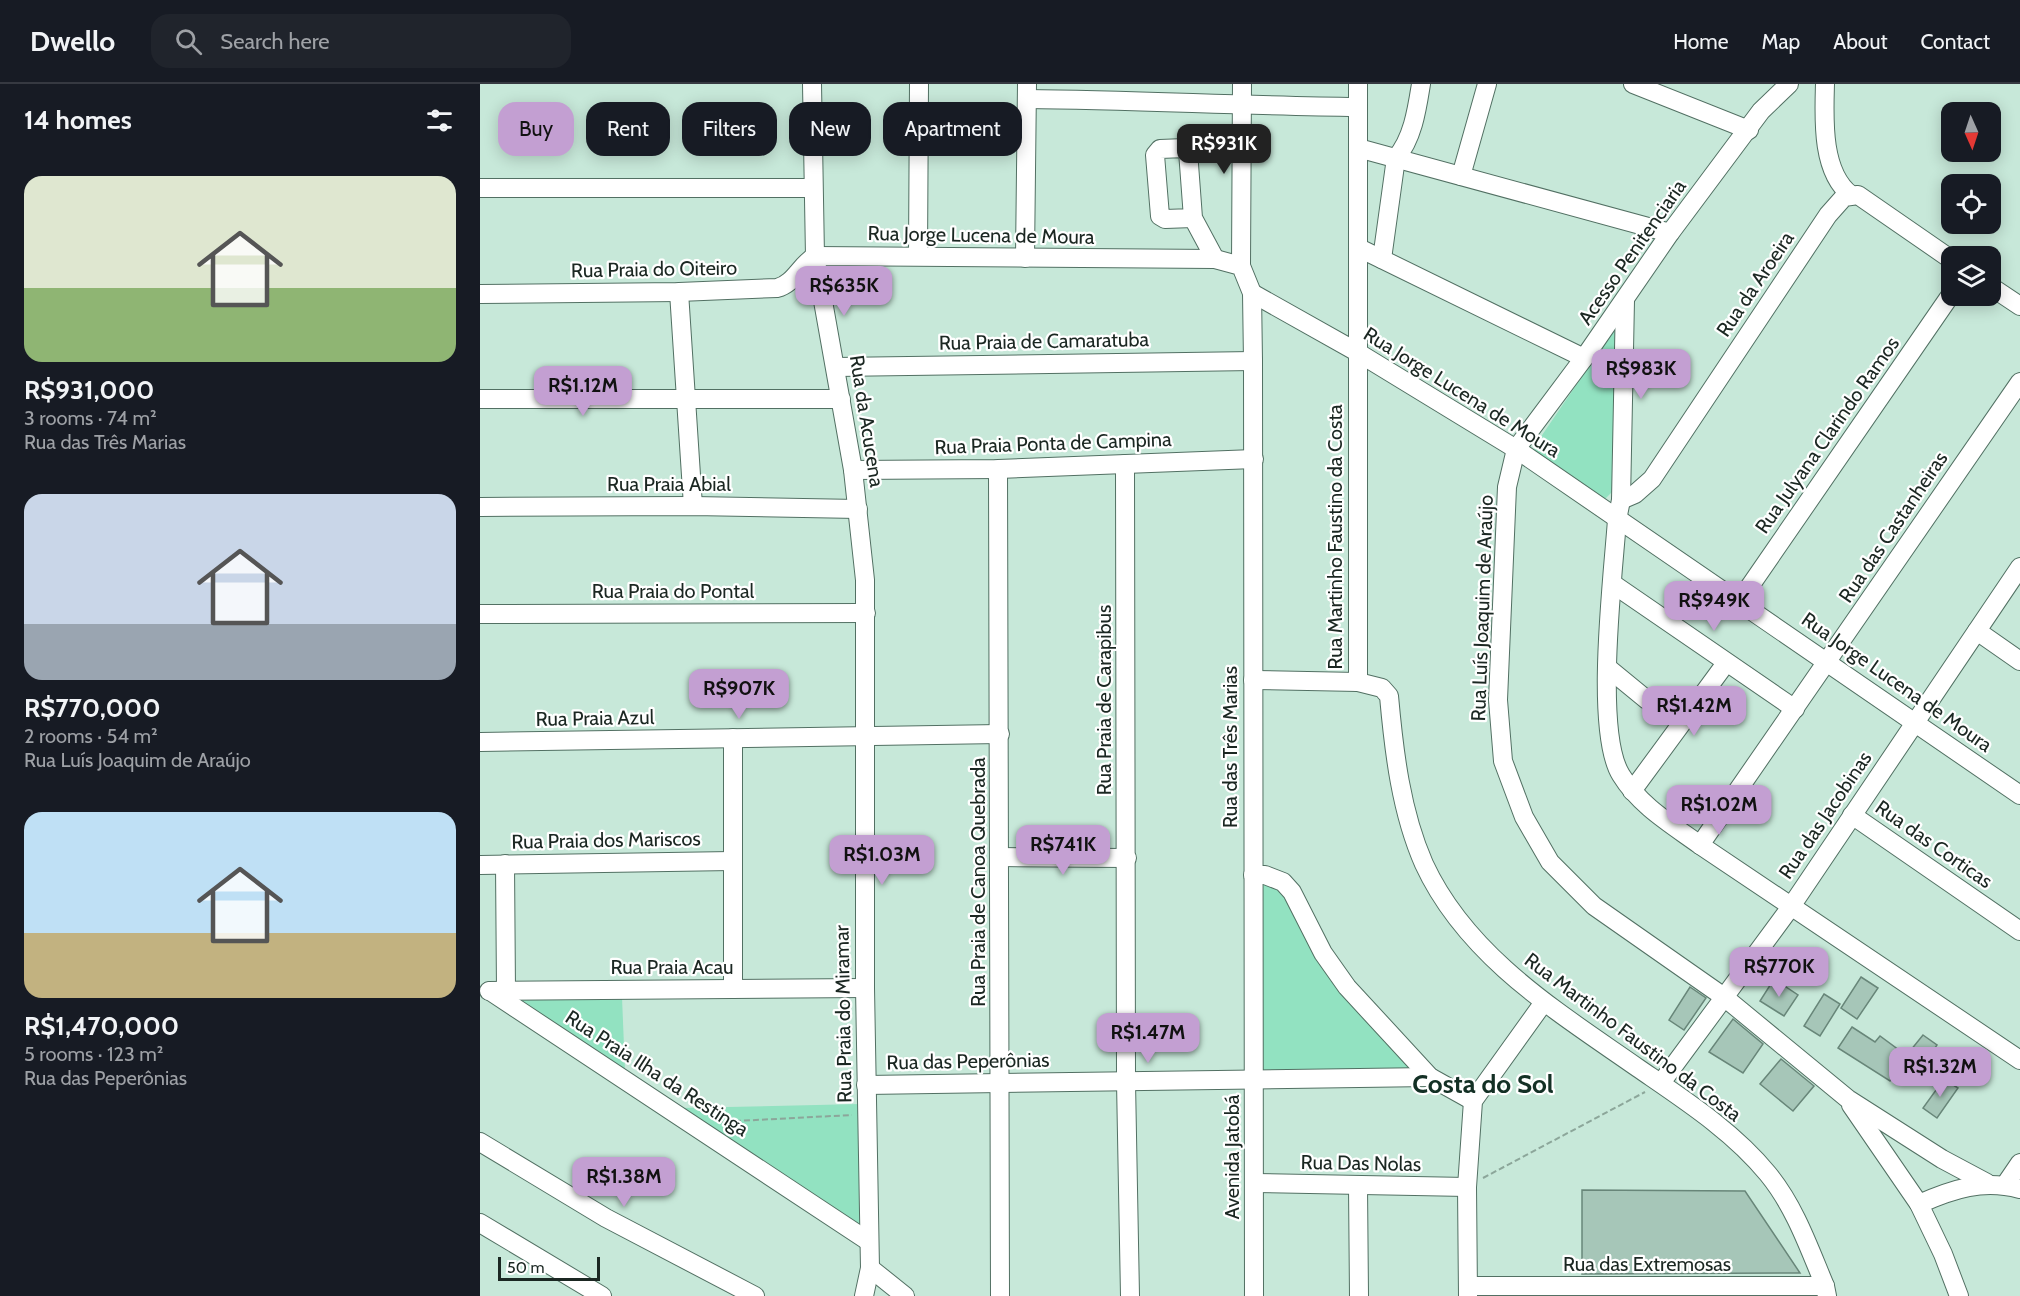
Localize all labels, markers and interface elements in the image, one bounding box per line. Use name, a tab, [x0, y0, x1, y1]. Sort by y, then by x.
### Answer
search box	[151, 14, 571, 68]
text: Dwello	[30, 24, 115, 58]
icon: search	[172, 25, 205, 58]
text: Search here	[220, 28, 330, 55]
text: Home	[1673, 29, 1729, 54]
text: Map	[1762, 29, 1800, 54]
text: About	[1833, 29, 1887, 54]
text: Contact	[1920, 29, 1990, 54]
chip: Buy	[498, 102, 574, 156]
chip: Rent	[586, 102, 670, 156]
chip: Filters	[682, 102, 777, 156]
chip: New	[789, 102, 871, 156]
chip: Apartment	[883, 102, 1022, 156]
north arrow	[1941, 102, 2001, 162]
map controls	[1941, 102, 2001, 306]
text: 14 homes	[24, 104, 132, 136]
icon: filters	[423, 104, 456, 137]
pin: R$931K	[1175, 124, 1273, 175]
text: R$931K	[1191, 131, 1257, 155]
button: locate	[1941, 174, 2001, 234]
street label: Acesso Penitenciaria	[1573, 175, 1691, 329]
icon: home	[186, 215, 294, 323]
street label: Rua Jorge Lucena de Moura	[867, 221, 1095, 249]
street label: Rua da Aroeira	[1711, 227, 1799, 341]
button: layers	[1941, 246, 2001, 306]
street label: Rua Praia do Oiteiro	[571, 256, 737, 282]
pin: R$635K	[795, 266, 893, 317]
text: R$635K	[809, 273, 879, 297]
street label: Rua Jorge Lucena de Moura	[1359, 322, 1565, 463]
street label: Rua Praia de Camaratuba	[939, 327, 1150, 355]
street label: Rua Julyana Clarindo Ramos	[1750, 332, 1904, 538]
pin: R$983K	[1592, 349, 1690, 400]
street label: Rua da Acucena	[845, 353, 889, 489]
text: R$983K	[1606, 356, 1676, 380]
pin: R$1.12M	[528, 366, 638, 417]
text: R$1.12M	[548, 373, 618, 397]
text: R$931,000	[24, 374, 154, 406]
street label: Rua Martinho Faustino da Costa	[1323, 404, 1347, 670]
text: 3 rooms · 74 m²	[24, 406, 157, 430]
street label: Rua Praia Ponta de Campina	[934, 427, 1172, 459]
text: Rua das Três Marias	[24, 430, 186, 454]
street label: Rua das Castanheiras	[1834, 447, 1952, 607]
street label: Rua Praia Abial	[607, 472, 731, 496]
street label: Rua Luís Joaquim de Araújo	[1466, 494, 1498, 722]
icon: home	[186, 533, 294, 641]
street label: Rua Praia do Pontal	[592, 579, 755, 603]
pin: R$949K	[1665, 581, 1763, 632]
text: R$949K	[1678, 588, 1750, 612]
street label: Rua Praia de Carapibus	[1092, 605, 1116, 795]
street label: Rua Jorge Lucena de Moura	[1797, 607, 1997, 757]
street label: Rua das Três Marias	[1218, 666, 1242, 828]
pin: R$907K	[690, 669, 788, 720]
text: R$907K	[703, 676, 775, 700]
pin: R$1.42M	[1639, 686, 1749, 737]
text: R$770,000	[24, 692, 161, 724]
text: R$1.42M	[1656, 693, 1732, 717]
street label: Rua Praia Azul	[535, 705, 655, 731]
text: 2 rooms · 54 m²	[24, 724, 158, 748]
street label: Rua das Jacobinas	[1773, 747, 1877, 883]
text: Rua Luís Joaquim de Araújo	[24, 748, 251, 772]
street label: Rua Praia de Canoa Quebrada	[966, 757, 990, 1007]
pin: R$1.02M	[1664, 785, 1774, 836]
text: R$1.02M	[1680, 792, 1758, 816]
street label: Rua das Corticas	[1871, 795, 1997, 893]
pin: R$741K	[1014, 825, 1112, 876]
street label: Rua Praia dos Mariscos	[511, 826, 701, 854]
text: R$741K	[1030, 832, 1096, 856]
pin: R$1.03M	[827, 835, 937, 886]
text: R$1.03M	[843, 842, 921, 866]
icon: home	[186, 851, 294, 959]
street label: Rua Praia do Miramar	[829, 924, 857, 1103]
pin: R$770K	[1730, 947, 1828, 998]
street label: Rua Martinho Faustino da Costa	[1520, 948, 1746, 1127]
text: R$770K	[1744, 954, 1815, 978]
street label: Rua Praia Acau	[610, 955, 734, 979]
street label: Rua Praia Ilha da Restinga	[561, 1005, 753, 1141]
text: R$1,470,000	[24, 1010, 179, 1042]
pin: R$1.47M	[1093, 1013, 1203, 1064]
text: R$1.47M	[1111, 1020, 1185, 1044]
text: 5 rooms · 123 m²	[24, 1042, 163, 1066]
pin: R$1.32M	[1885, 1047, 1995, 1098]
street label: Rua das Peperônias	[886, 1048, 1050, 1074]
text: R$1.32M	[1903, 1054, 1977, 1078]
text: Rua das Peperônias	[24, 1066, 187, 1090]
district label: Costa do Sol	[1412, 1068, 1554, 1100]
street label: Avenida Jatobá	[1220, 1094, 1244, 1219]
street label: Rua Das Nolas	[1301, 1150, 1421, 1176]
pin: R$1.38M	[569, 1157, 679, 1208]
text: R$1.38M	[586, 1164, 662, 1188]
street label: Rua das Extremosas	[1563, 1252, 1731, 1276]
scale bar	[498, 1254, 600, 1282]
text: 50 m	[507, 1258, 544, 1277]

